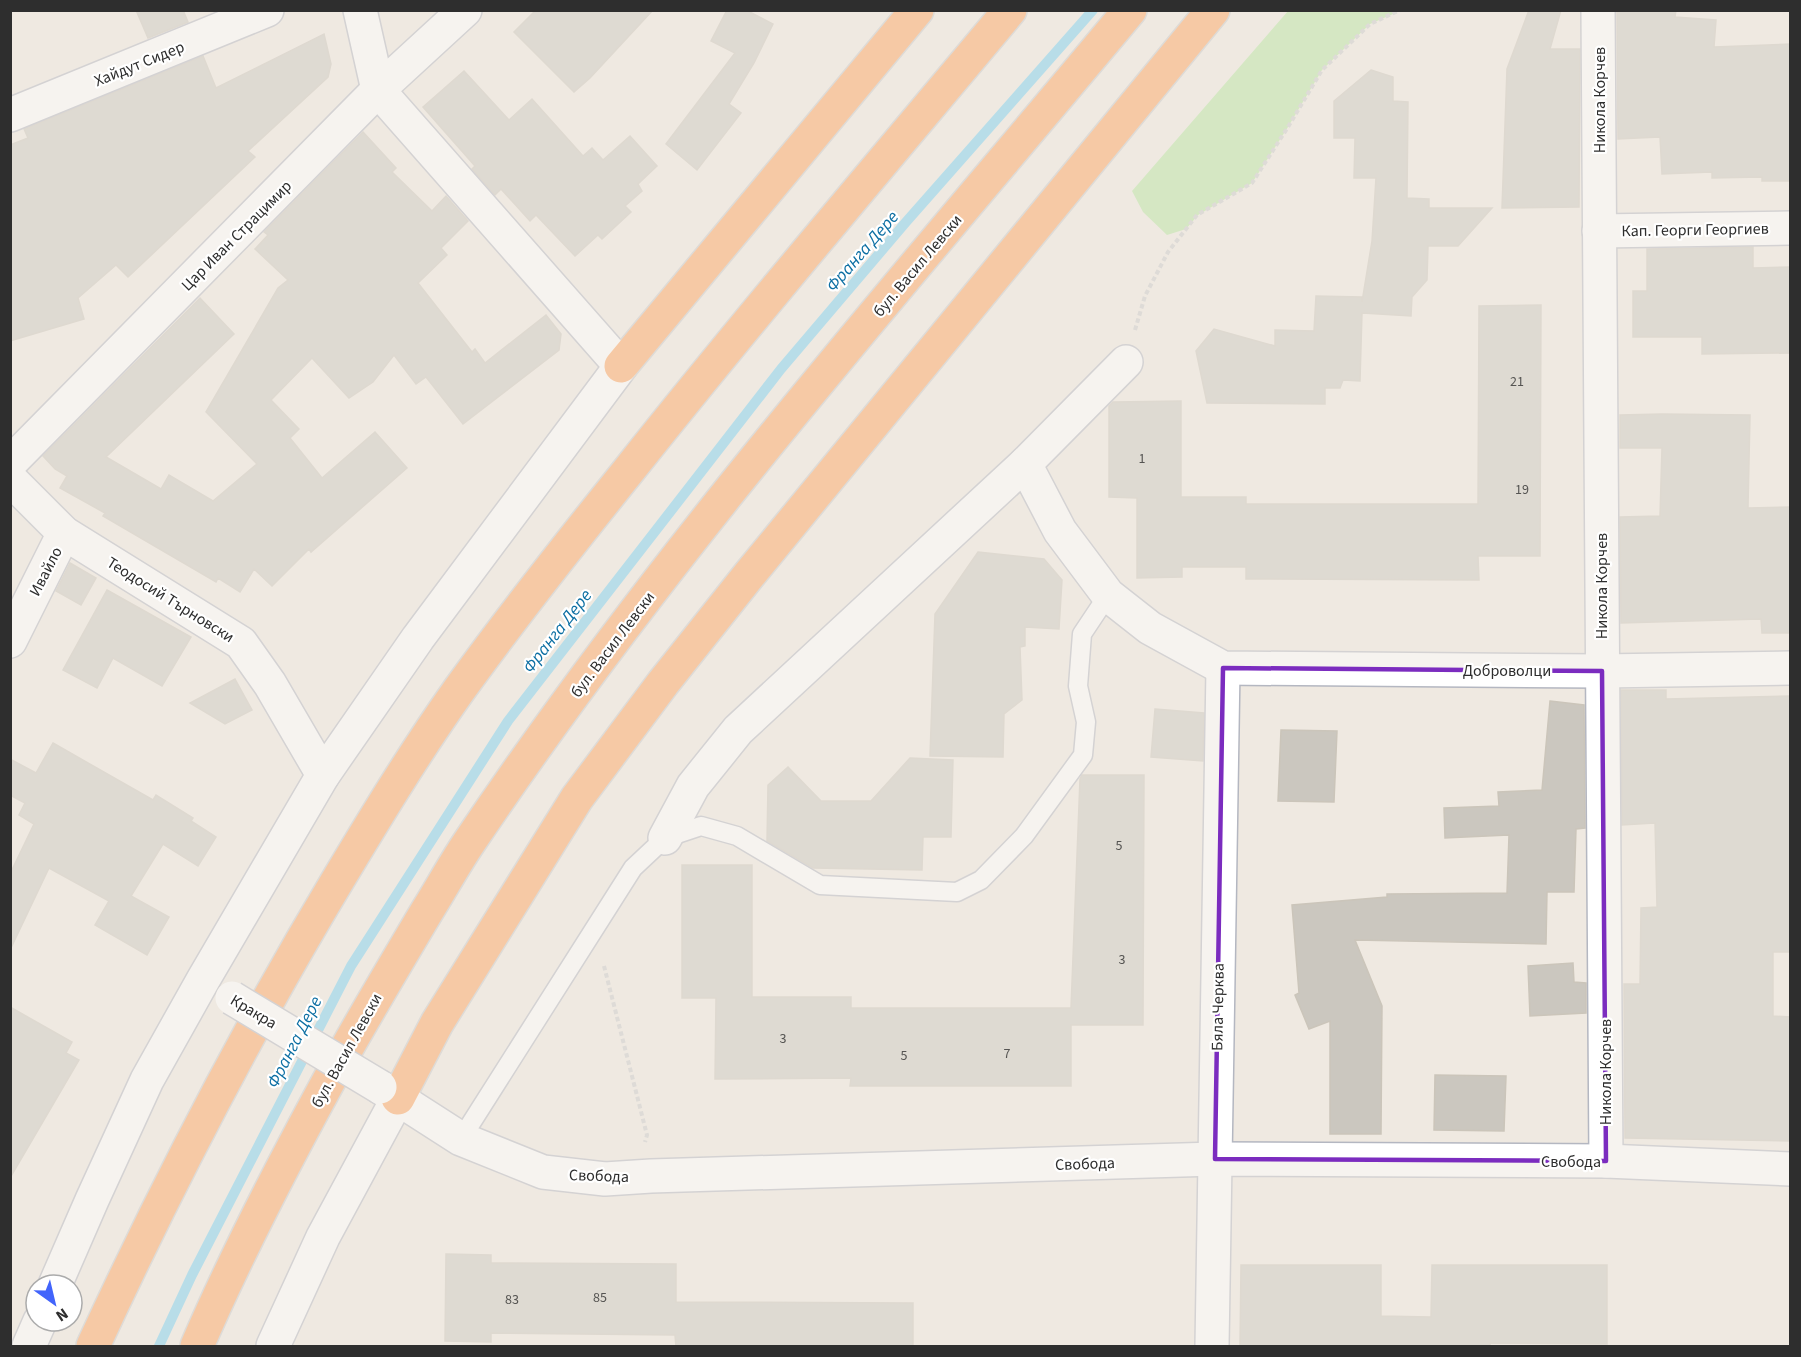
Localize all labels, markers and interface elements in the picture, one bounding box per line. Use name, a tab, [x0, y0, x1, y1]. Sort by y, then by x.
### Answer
street label: Хайдут Сидер	[91, 36, 188, 92]
street label: Никола Корчев	[1589, 47, 1611, 153]
street label: Цар Иван Страцимир	[177, 175, 297, 296]
water label: Франга Дере	[820, 205, 905, 297]
street label: бул. Васил Левски	[868, 210, 967, 322]
street label: Кап. Георги Георгиев	[1621, 218, 1769, 242]
house number: 21	[1510, 372, 1524, 392]
house number: 1	[1139, 449, 1146, 469]
house number: 19	[1515, 480, 1529, 500]
street label: Никола Корчев	[1591, 533, 1613, 639]
street label: Ивайло	[24, 543, 68, 600]
street label: Теодосий Търновски	[102, 552, 238, 648]
water label: Франга Дере	[517, 584, 598, 678]
street label: бул. Васил Левски	[566, 587, 660, 702]
street label: Доброволци	[1463, 660, 1551, 682]
house number: 5	[1116, 836, 1123, 856]
house number: 3	[1119, 950, 1126, 970]
street label: Бяла Черква	[1206, 963, 1230, 1051]
street label: Кракра	[226, 989, 281, 1034]
street label: бул. Васил Левски	[306, 989, 387, 1112]
water label: Франга Дере	[261, 992, 328, 1093]
street label: Никола Корчев	[1595, 1019, 1617, 1125]
house number: 3	[780, 1029, 787, 1049]
house number: 7	[1004, 1044, 1011, 1064]
house number: 5	[901, 1046, 908, 1066]
street label: Свобода	[1541, 1151, 1601, 1173]
street label: Свобода	[1055, 1152, 1115, 1176]
street label: Свобода	[569, 1164, 629, 1188]
north arrow	[24, 1273, 84, 1333]
house number: 85	[593, 1288, 607, 1308]
house number: 83	[505, 1290, 519, 1310]
text: N	[51, 1303, 72, 1327]

